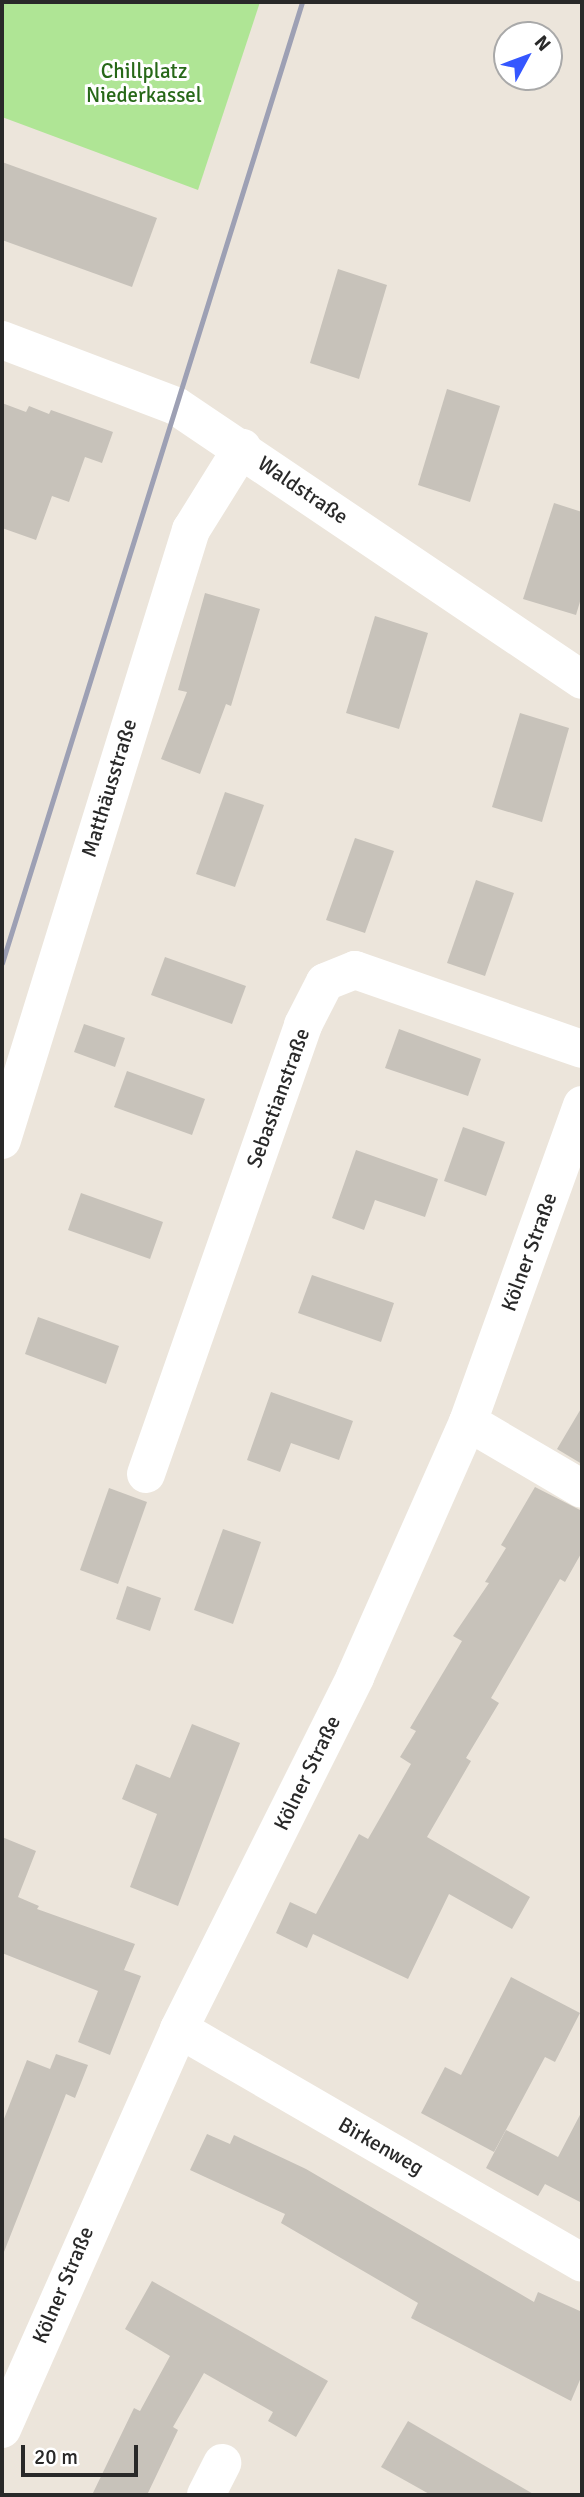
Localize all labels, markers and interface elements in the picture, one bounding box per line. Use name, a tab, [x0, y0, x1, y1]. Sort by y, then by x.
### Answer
north arrow	[493, 21, 563, 91]
text: N	[529, 31, 556, 56]
park label: Chillplatz Niederkassel	[86, 58, 202, 108]
street label: Waldstraße	[253, 451, 353, 529]
street label: Matthäusstraße	[76, 716, 142, 860]
street label: Sebastianstraße	[241, 1025, 315, 1171]
street label: Kölner Straße	[496, 1189, 562, 1315]
street label: Kölner Straße	[268, 1712, 346, 1834]
street label: Birkenweg	[334, 2111, 428, 2181]
street label: Kölner Straße	[27, 2223, 99, 2347]
scale bar	[24, 2430, 142, 2474]
text: 20 m	[34, 2444, 78, 2470]

